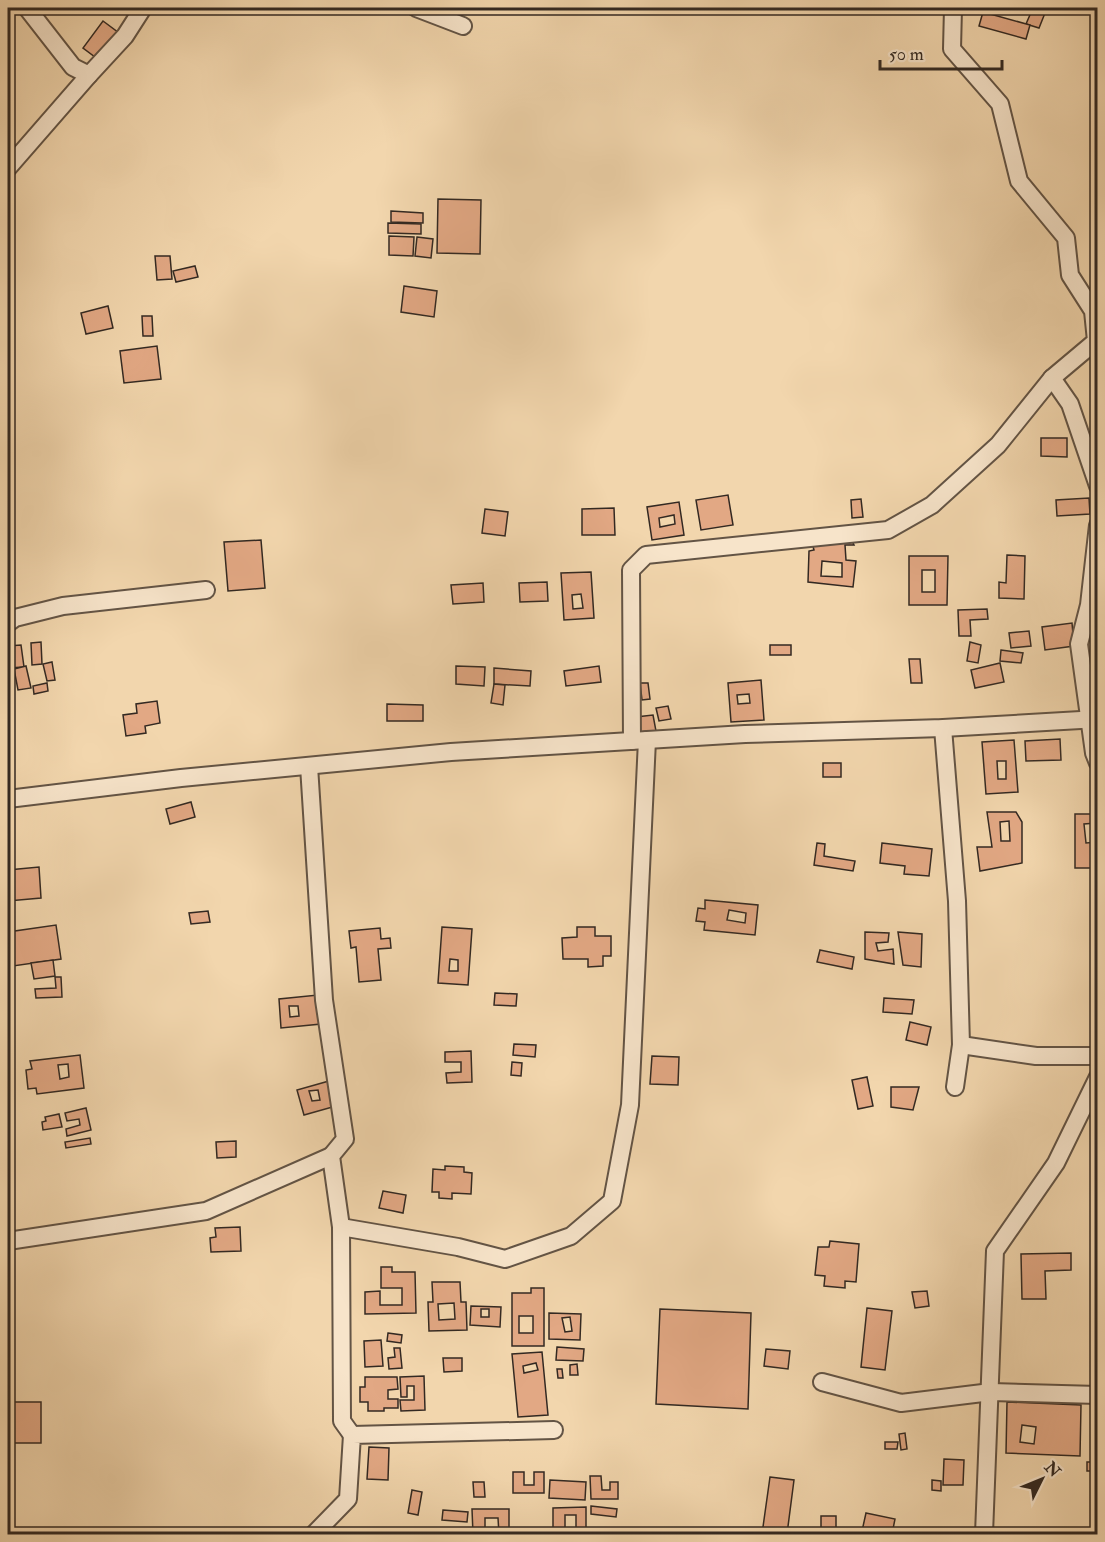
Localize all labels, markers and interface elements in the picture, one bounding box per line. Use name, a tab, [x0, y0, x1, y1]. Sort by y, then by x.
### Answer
scale bar	[880, 33, 1002, 71]
text: 50 m	[889, 43, 924, 66]
north arrow	[1012, 1449, 1072, 1509]
text: N	[1039, 1457, 1065, 1482]

